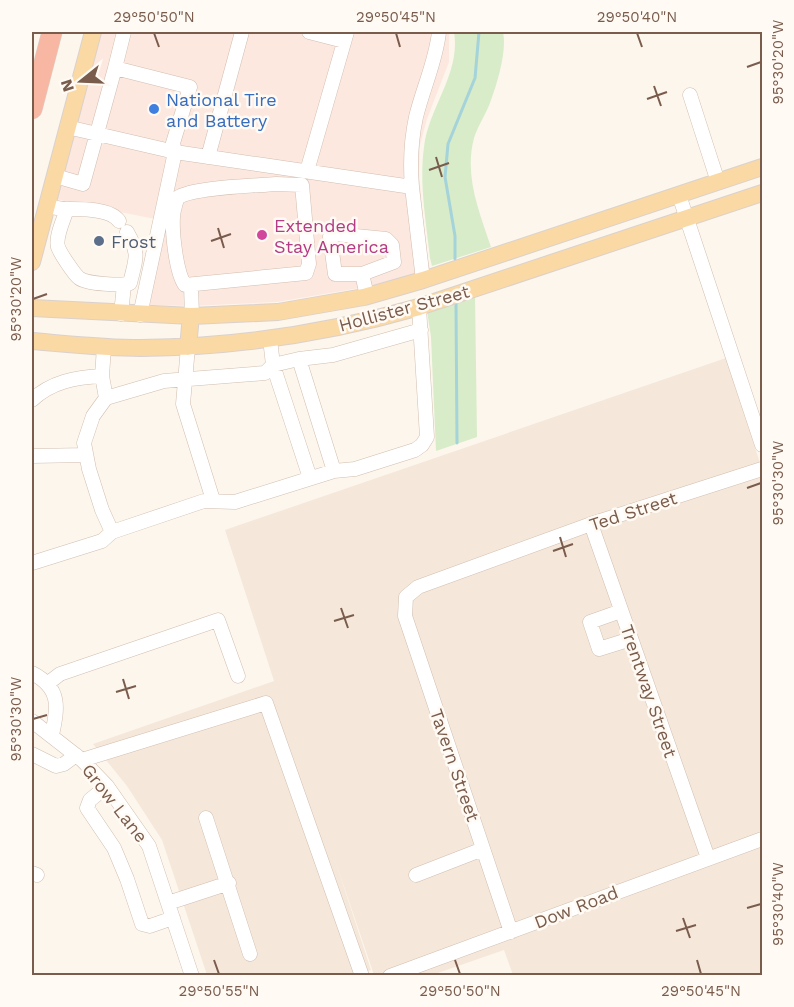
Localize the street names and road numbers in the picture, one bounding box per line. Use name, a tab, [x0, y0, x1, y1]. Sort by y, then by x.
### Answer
street label: Hollister Street	[336, 280, 472, 336]
street label: Ted Street	[587, 487, 680, 535]
street label: Trentway Street	[616, 622, 682, 761]
street label: Tavern Street	[426, 706, 484, 824]
street label: Grow Lane	[78, 760, 152, 846]
street label: Dow Road	[531, 881, 621, 933]

